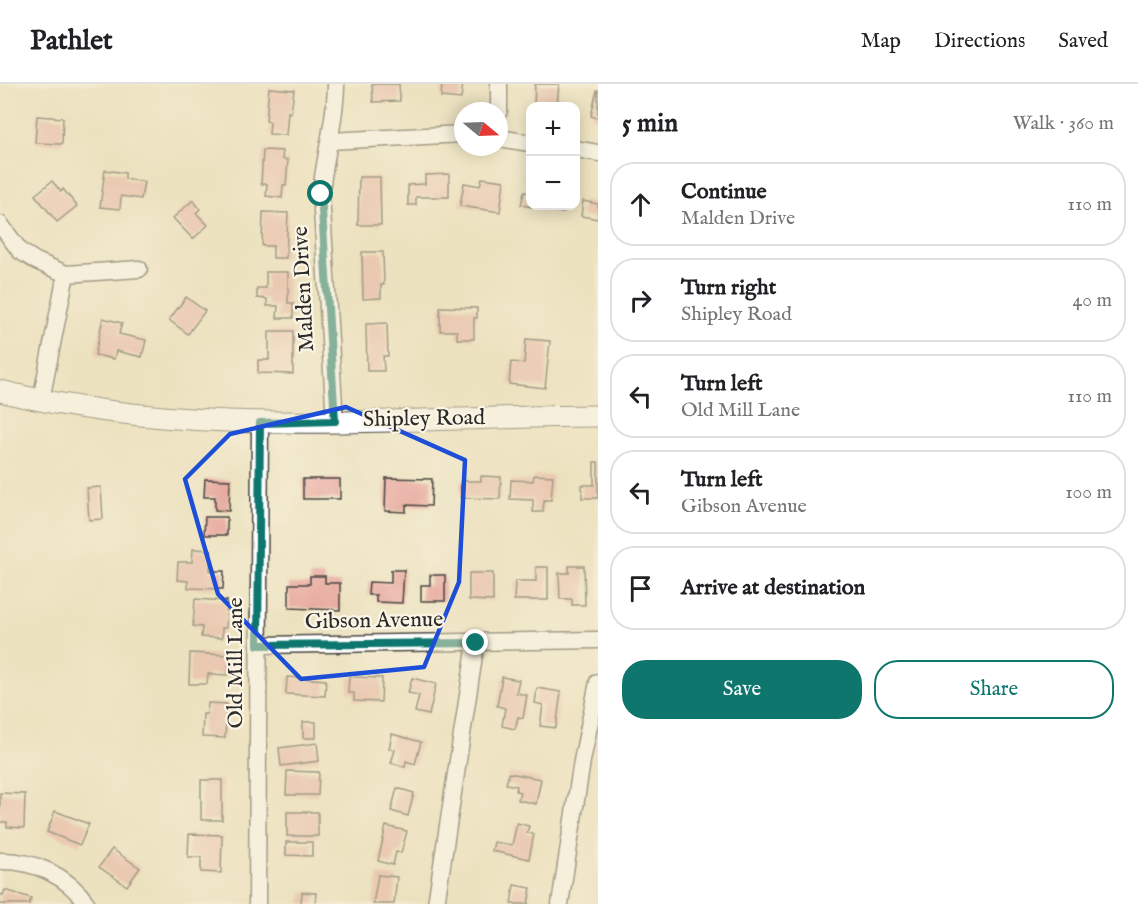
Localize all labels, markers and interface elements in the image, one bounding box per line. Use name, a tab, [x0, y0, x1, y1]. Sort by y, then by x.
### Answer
text: Pathlet	[30, 24, 113, 59]
text: Map	[861, 28, 901, 55]
text: Directions	[934, 28, 1025, 55]
text: Saved	[1058, 28, 1108, 55]
north arrow	[454, 102, 508, 156]
map controls	[526, 102, 580, 210]
button: +	[526, 102, 580, 156]
text: 5 min	[622, 107, 678, 140]
text: Walk · 360 m	[1013, 111, 1114, 136]
button: −	[526, 156, 580, 210]
text: Continue	[681, 178, 767, 206]
route start	[307, 180, 333, 206]
icon: ahead	[624, 188, 657, 221]
text: 110 m	[1068, 192, 1112, 217]
text: Malden Drive	[681, 206, 795, 231]
street label: Malden Drive	[287, 225, 321, 353]
text: Turn right	[681, 274, 776, 302]
icon: right	[624, 284, 657, 317]
text: 40 m	[1073, 288, 1112, 313]
text: Shipley Road	[681, 302, 792, 327]
text: Turn left	[681, 370, 763, 398]
icon: left	[624, 380, 657, 413]
text: 110 m	[1068, 384, 1112, 409]
text: Old Mill Lane	[681, 398, 800, 423]
street label: Shipley Road	[363, 404, 486, 434]
text: Turn left	[681, 466, 763, 494]
icon: left	[624, 476, 657, 509]
text: 100 m	[1065, 480, 1112, 505]
text: Gibson Avenue	[681, 494, 807, 519]
icon: arrive	[624, 572, 657, 605]
text: Arrive at destination	[681, 574, 865, 602]
street label: Old Mill Lane	[222, 597, 250, 729]
street label: Gibson Avenue	[305, 606, 443, 636]
route end	[462, 629, 488, 655]
button: Save	[622, 660, 862, 719]
button: Share	[874, 660, 1114, 719]

